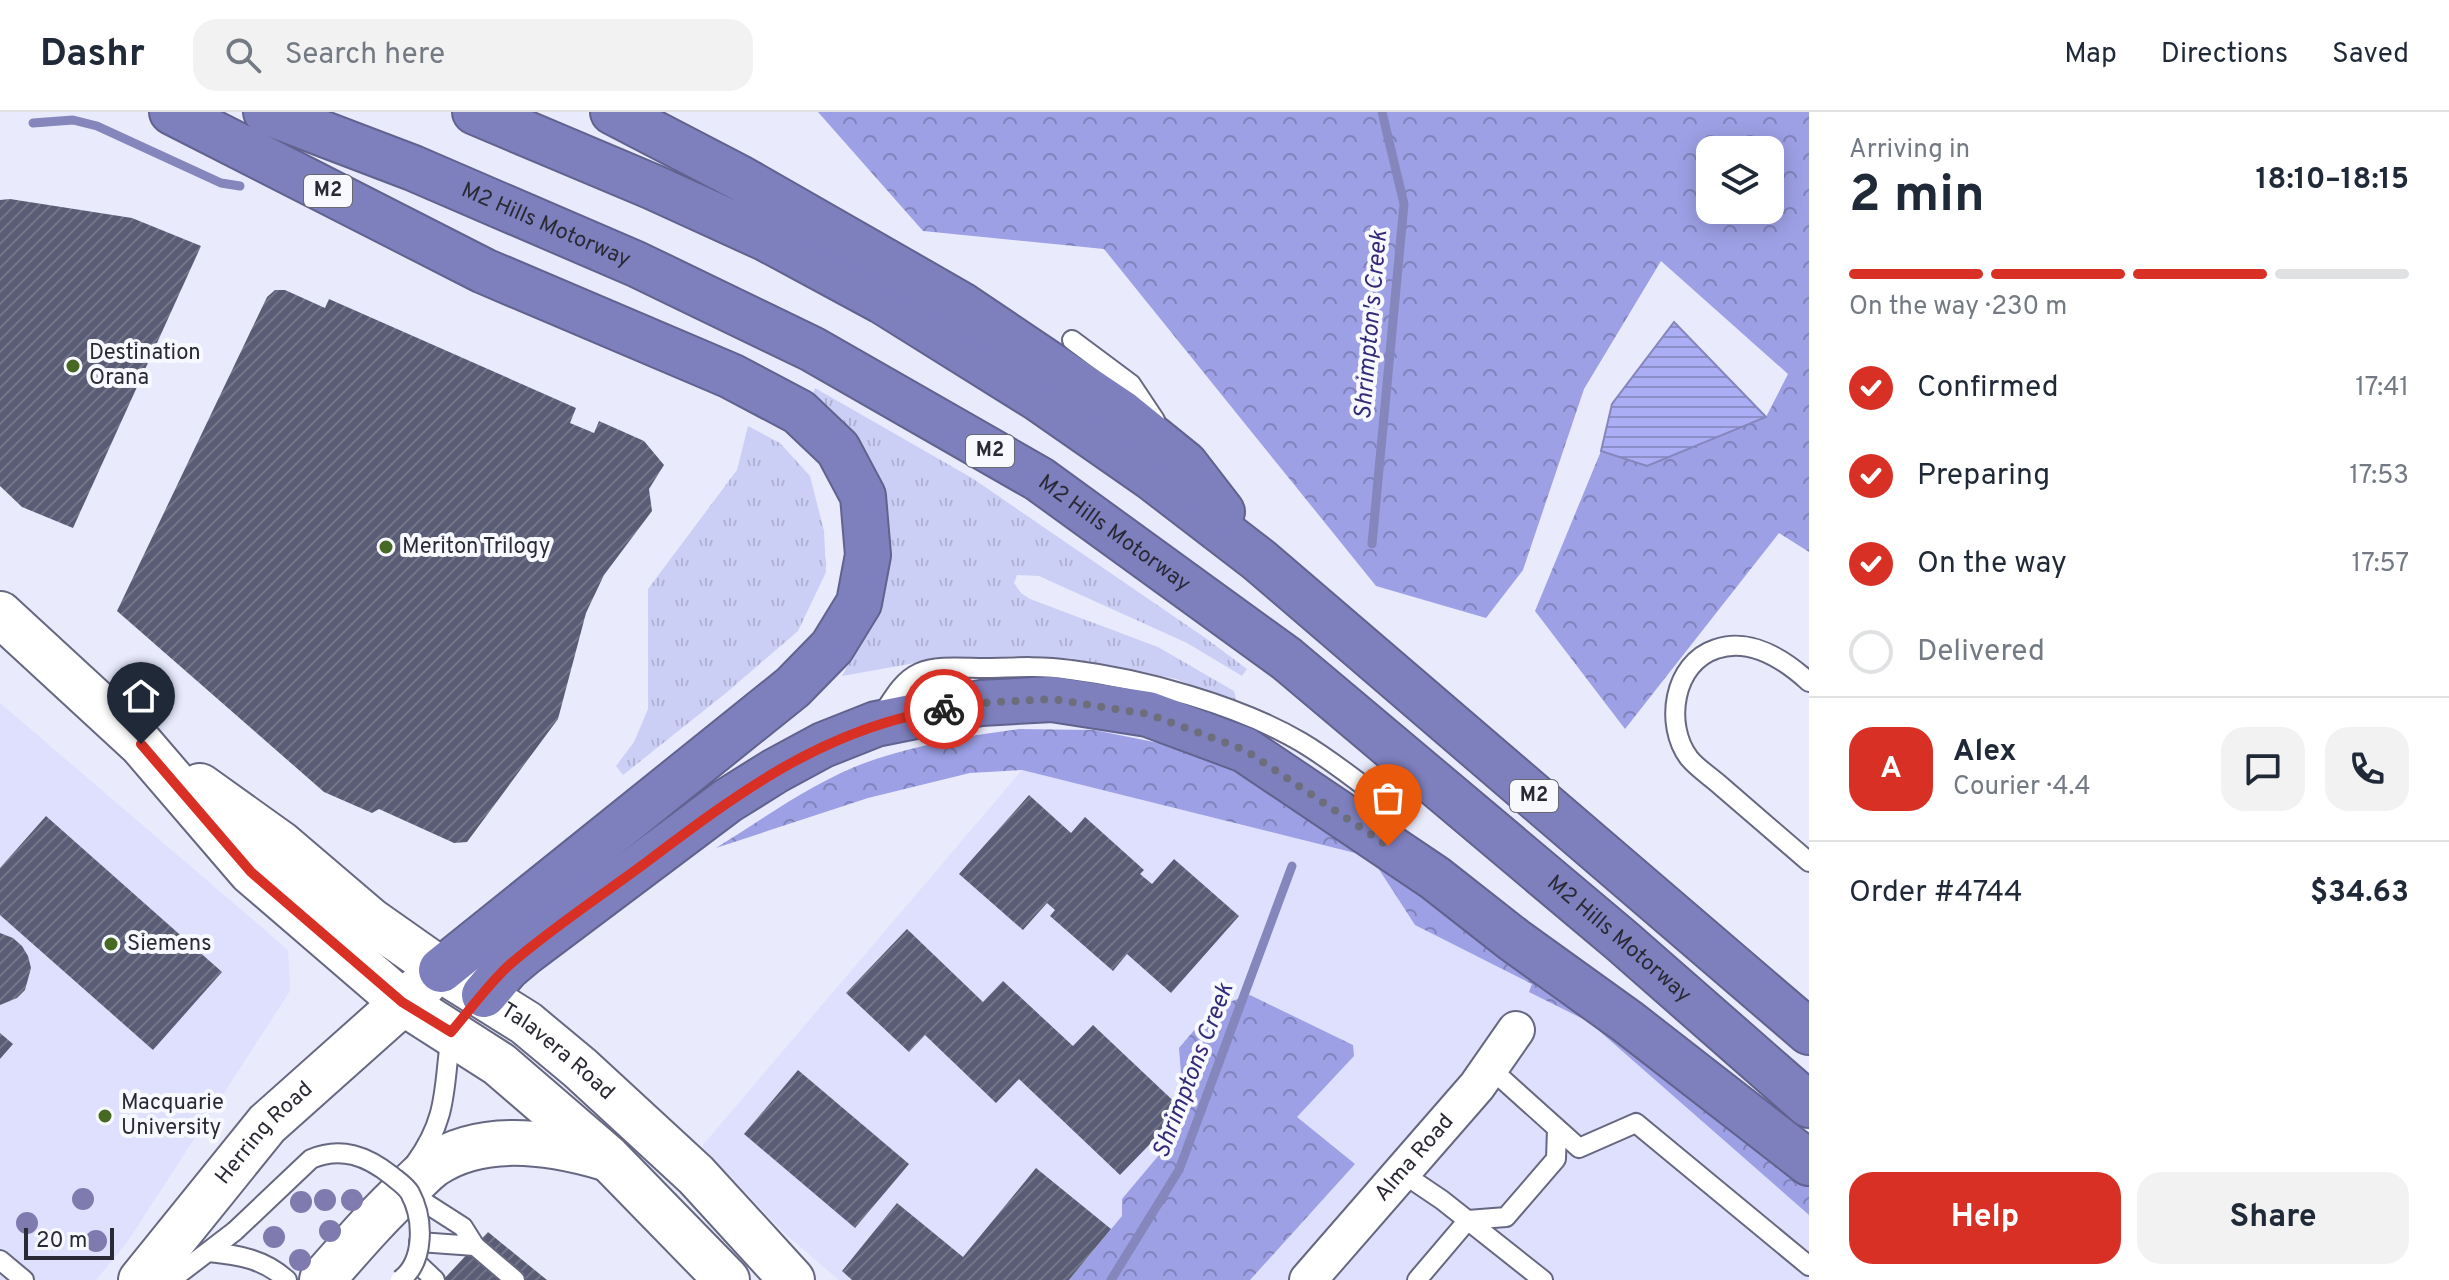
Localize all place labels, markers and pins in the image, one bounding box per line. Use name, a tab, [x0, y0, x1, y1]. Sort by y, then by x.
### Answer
place label: Destination Orana	[89, 340, 201, 392]
marker: Destination Orana	[64, 357, 82, 375]
place label: Meriton Trilogy	[402, 534, 550, 561]
marker: Meriton Trilogy	[377, 538, 395, 556]
pin	[107, 662, 175, 744]
pin	[1354, 764, 1422, 846]
place label: Siemens	[127, 931, 212, 958]
marker: Siemens	[102, 935, 120, 953]
place label: Macquarie University	[121, 1090, 224, 1142]
marker: Macquarie University	[96, 1107, 114, 1125]

